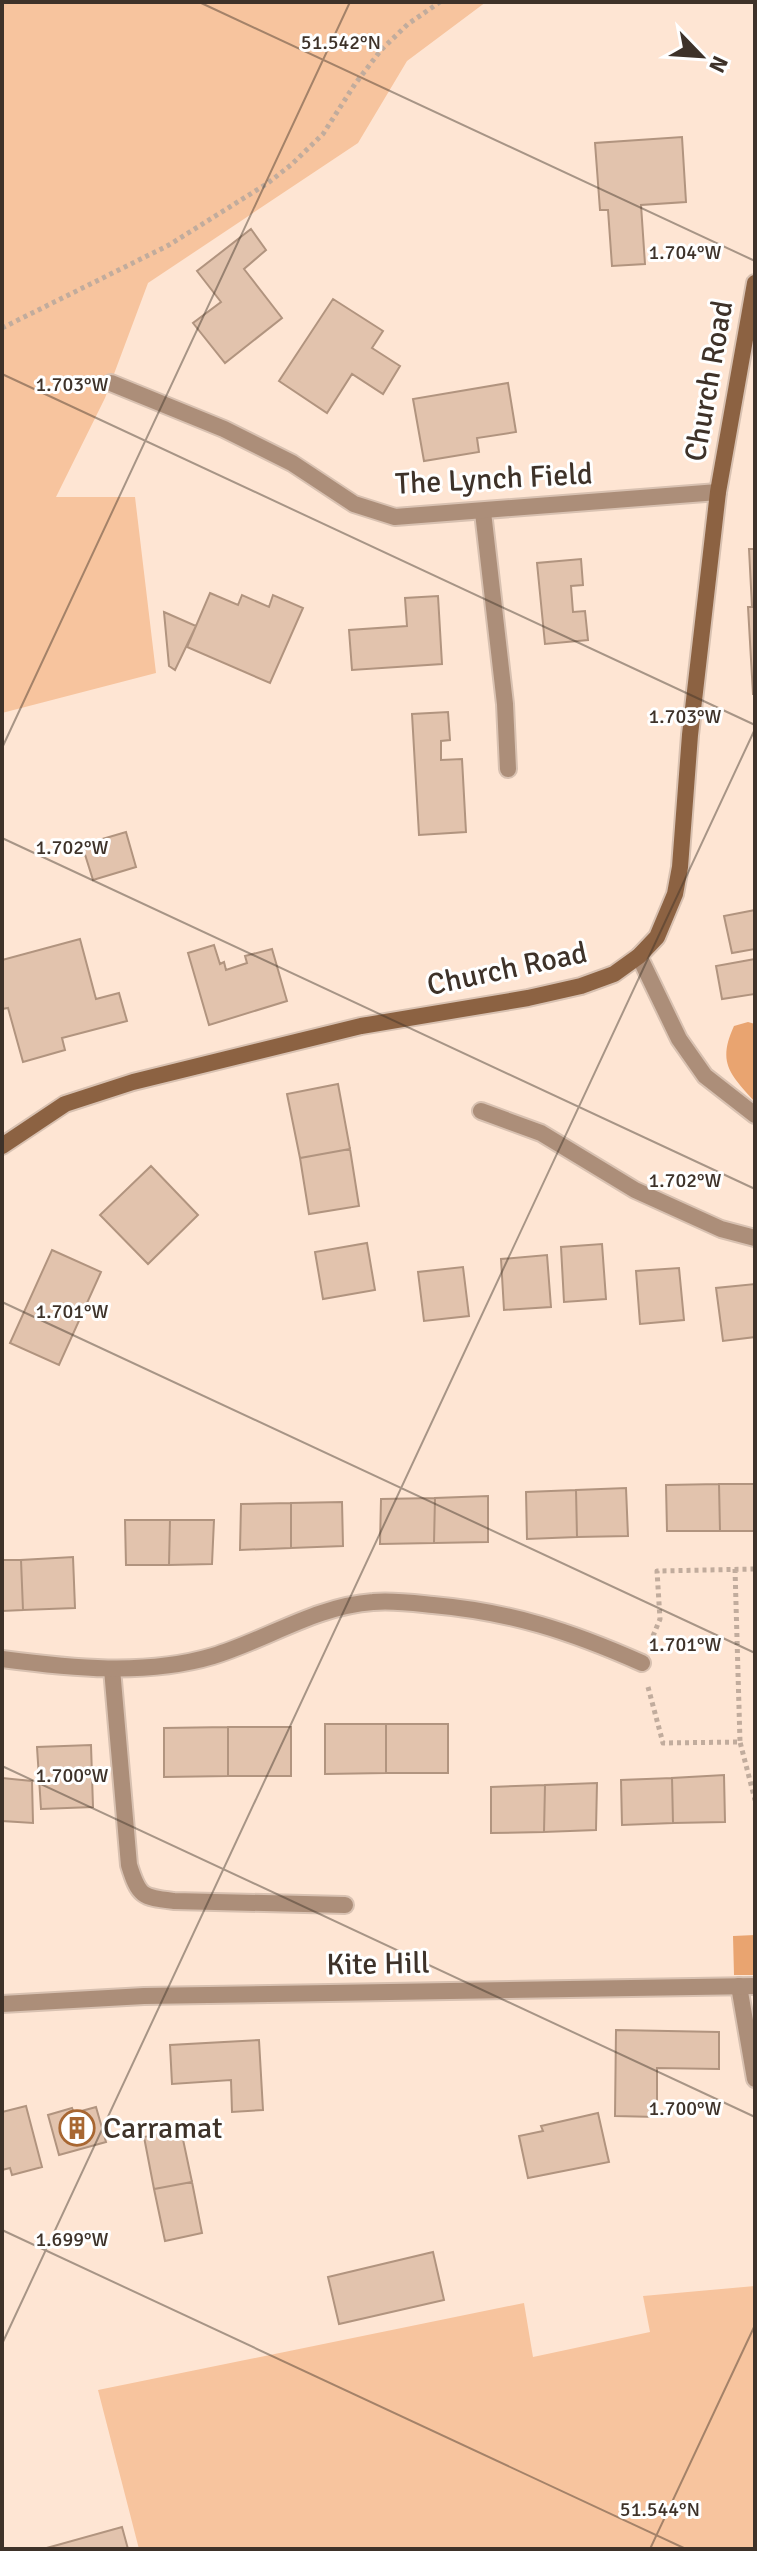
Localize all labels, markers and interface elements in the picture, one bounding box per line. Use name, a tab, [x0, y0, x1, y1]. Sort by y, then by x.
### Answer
north arrow	[661, 16, 741, 96]
text: 51.542°N	[301, 30, 381, 55]
text: N	[703, 52, 734, 77]
text: 1.704°W	[649, 240, 721, 265]
street label: Church Road	[677, 298, 741, 464]
text: 1.703°W	[36, 372, 108, 397]
street label: The Lynch Field	[394, 455, 594, 503]
text: 1.703°W	[649, 704, 721, 729]
text: 1.702°W	[36, 835, 108, 860]
street label: Church Road	[424, 934, 590, 1004]
text: 1.702°W	[649, 1168, 721, 1193]
text: 1.701°W	[36, 1299, 108, 1324]
text: 1.701°W	[649, 1632, 721, 1657]
text: 1.700°W	[36, 1763, 108, 1788]
street label: Kite Hill	[326, 1945, 430, 1983]
text: 1.700°W	[649, 2096, 721, 2121]
building icon: Carramat	[58, 2109, 96, 2147]
place label: Carramat	[103, 2110, 223, 2147]
text: 1.699°W	[36, 2227, 108, 2252]
text: 51.544°N	[620, 2497, 700, 2522]

